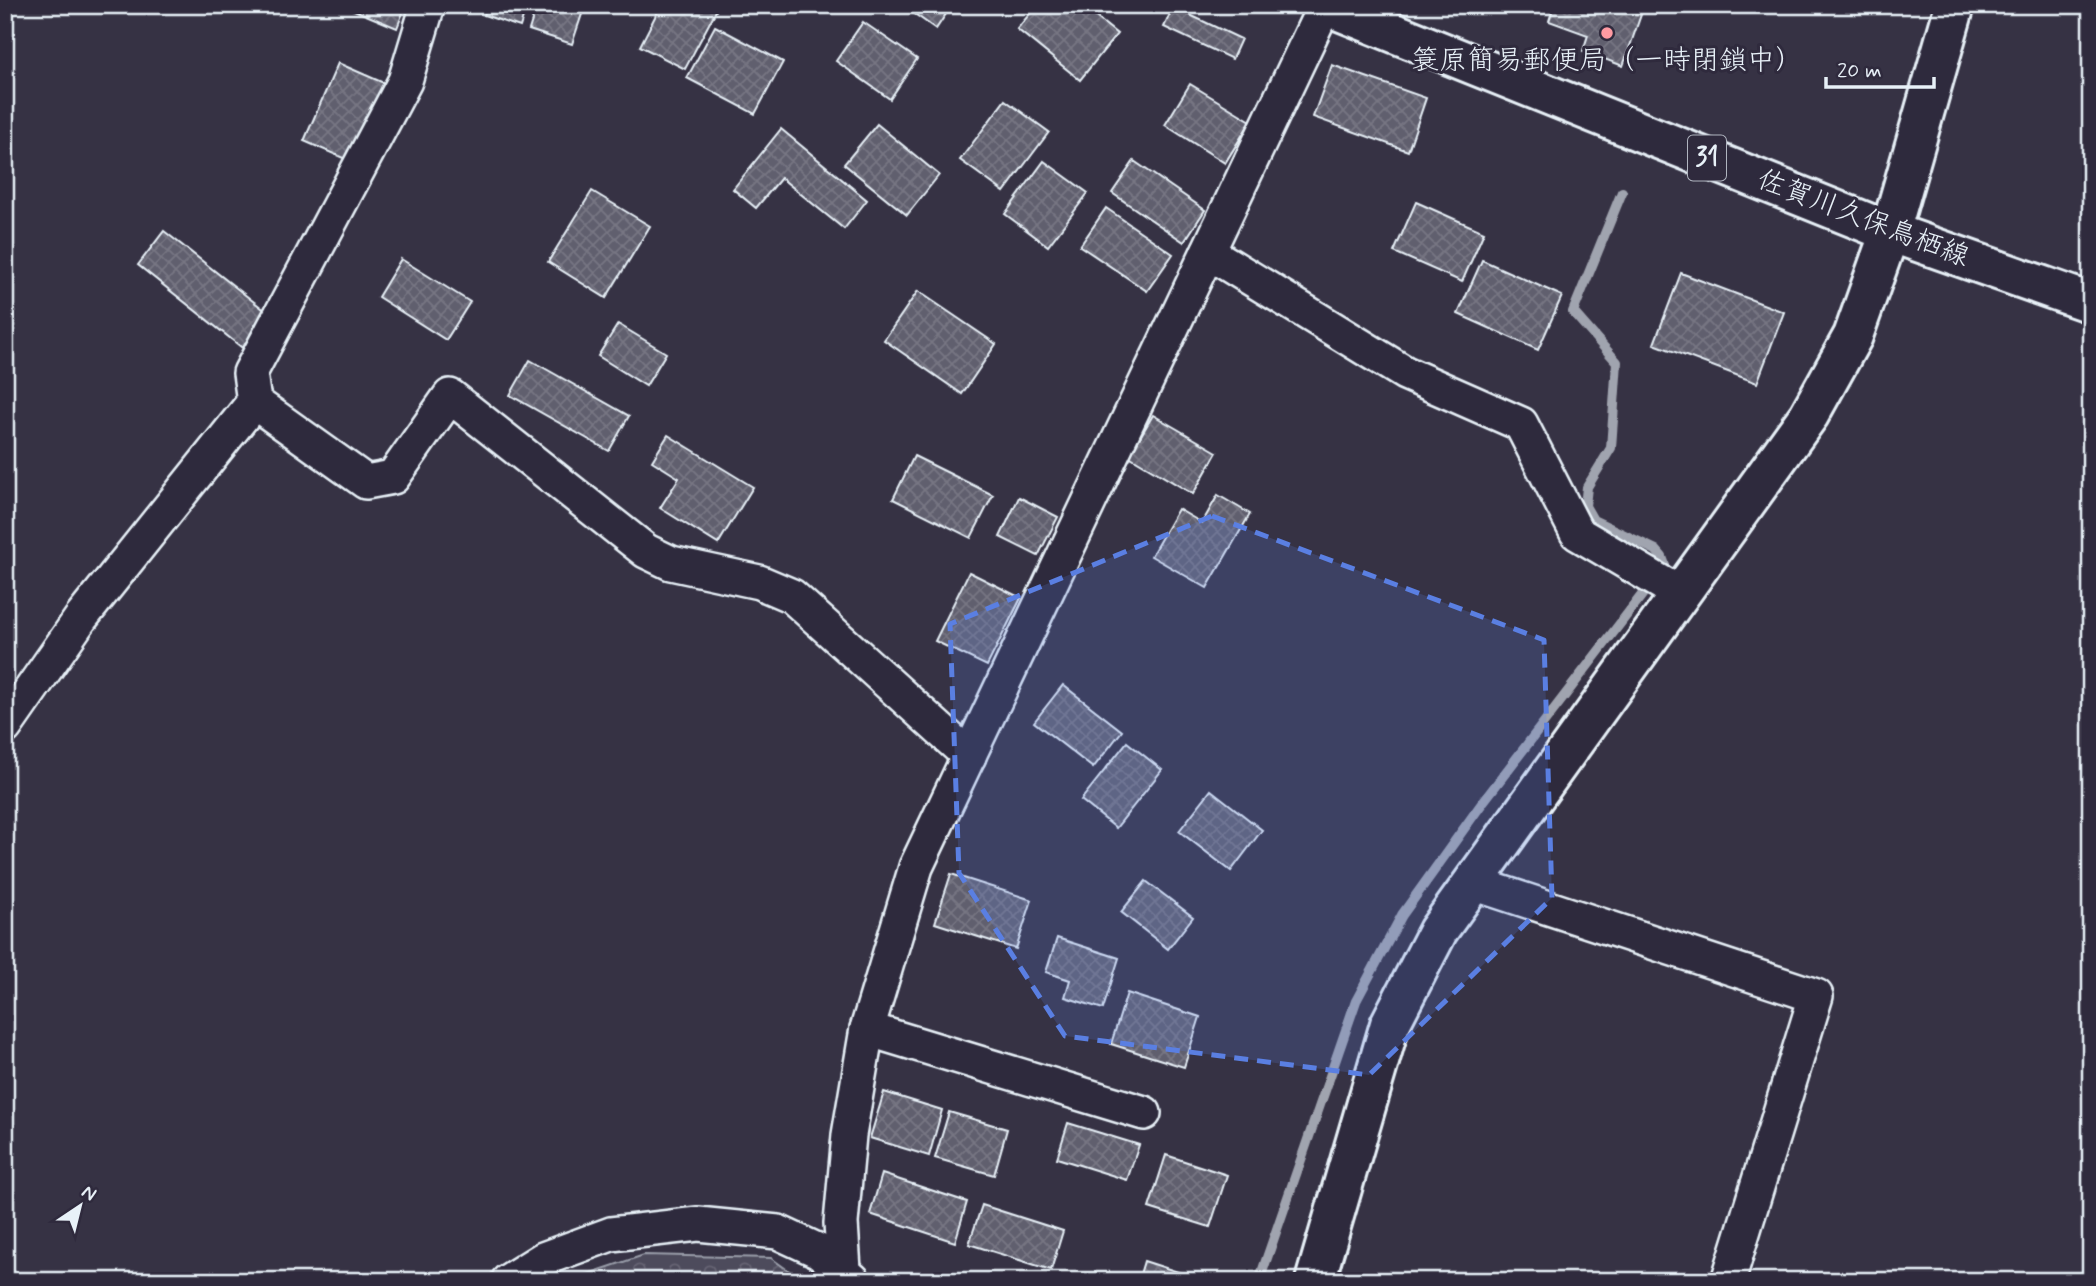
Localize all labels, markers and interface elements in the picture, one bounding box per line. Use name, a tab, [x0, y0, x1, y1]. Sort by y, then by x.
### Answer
marker: 簑原簡易郵便局（一時閉鎖中）	[1599, 25, 1615, 41]
place label: 簑原簡易郵便局（一時閉鎖中）	[1411, 43, 1803, 80]
scale bar	[1826, 46, 1935, 90]
text: 20 m	[1837, 57, 1882, 85]
road number: 31	[1688, 136, 1726, 181]
street label: 佐賀川久保鳥栖線	[1752, 162, 1974, 276]
north arrow	[46, 1170, 116, 1240]
text: N	[77, 1179, 101, 1207]

